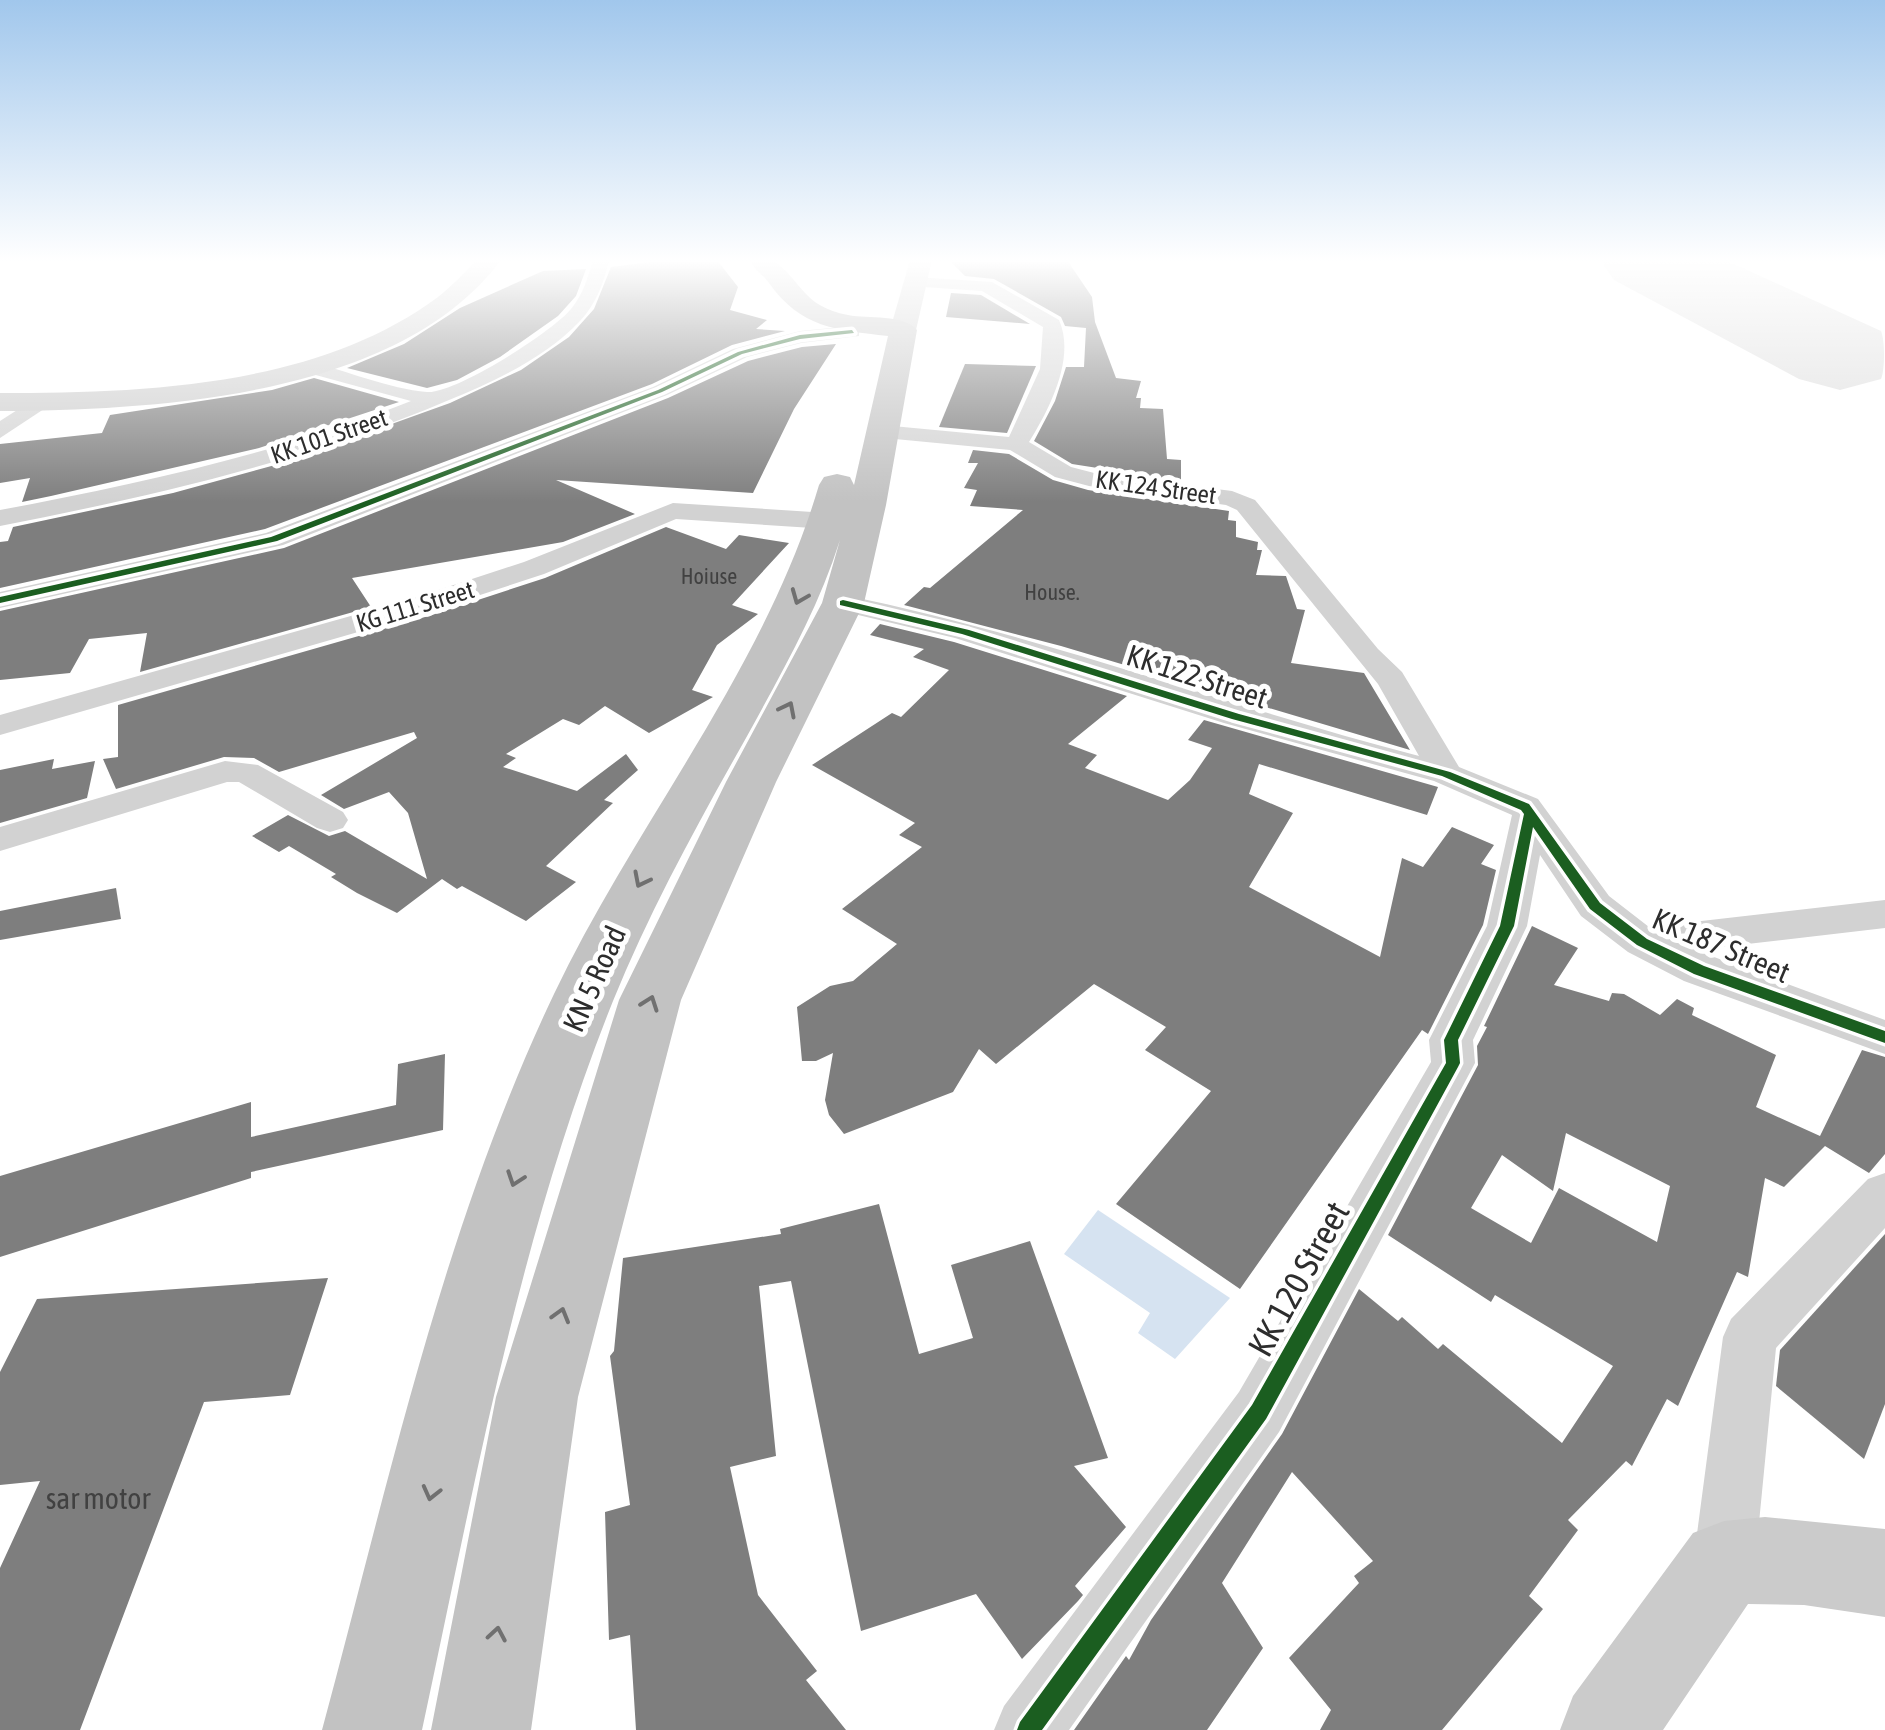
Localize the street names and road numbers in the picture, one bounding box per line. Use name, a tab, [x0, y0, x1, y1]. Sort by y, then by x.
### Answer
street label: KK 101 Street	[267, 403, 391, 469]
street label: KK 124 Street	[1094, 465, 1218, 509]
street label: KG 111 Street	[353, 575, 477, 637]
street label: KK 122 Street	[1123, 637, 1272, 715]
street label: KK 187 Street	[1648, 901, 1795, 989]
street label: KN 5 Road	[556, 921, 632, 1037]
street label: KK 120 Street	[1239, 1194, 1357, 1363]

